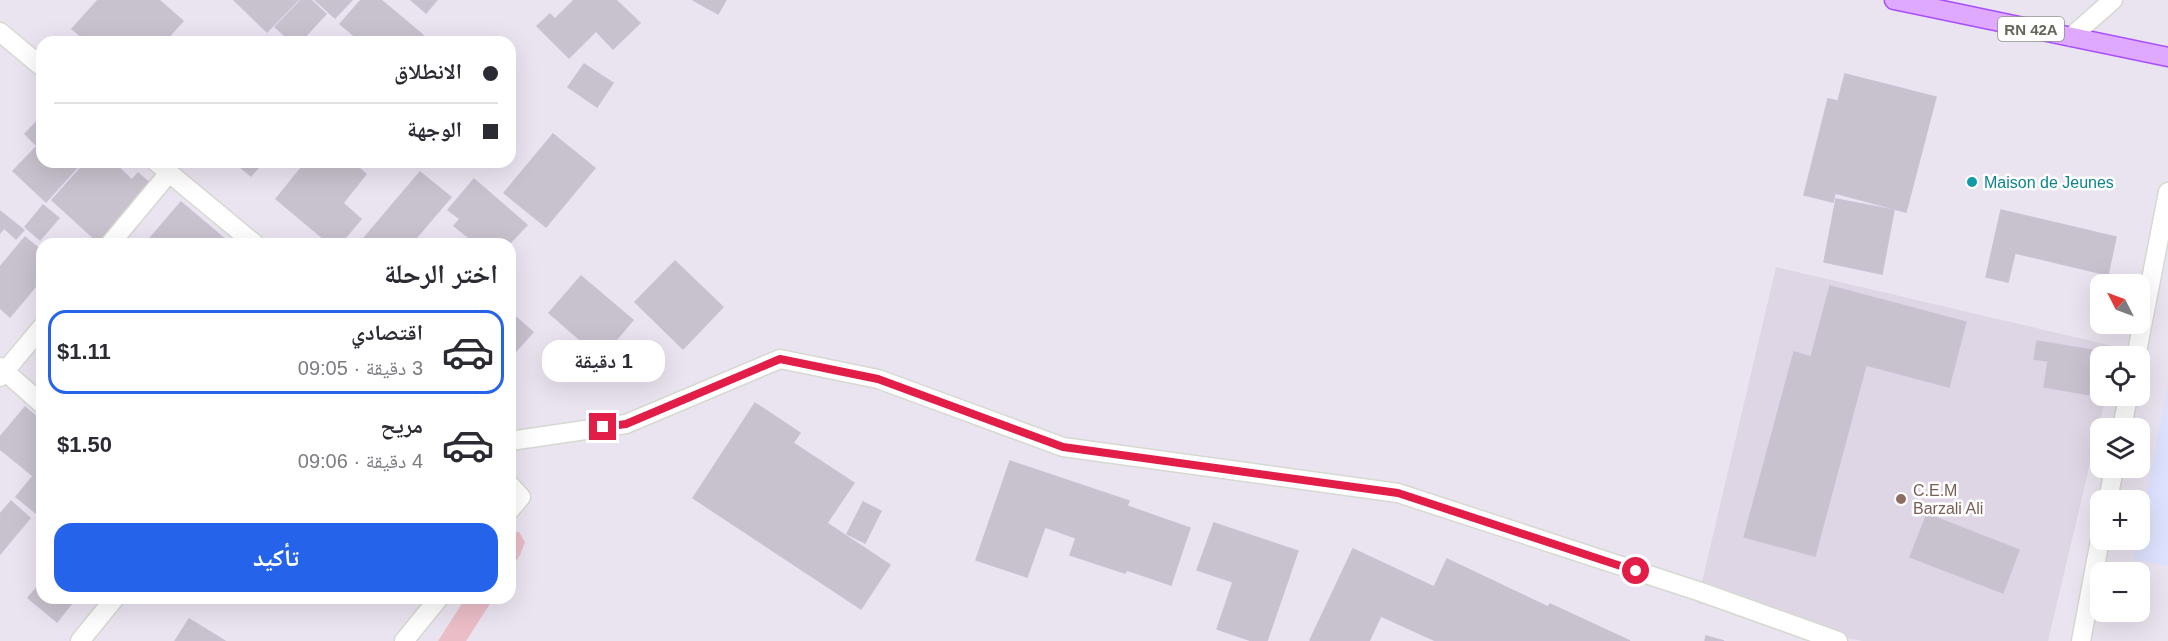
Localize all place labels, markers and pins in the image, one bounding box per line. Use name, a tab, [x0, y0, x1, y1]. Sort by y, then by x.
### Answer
place label: Maison de Jeunes	[1984, 174, 2114, 191]
marker: Maison de Jeunes	[1965, 175, 1979, 189]
place label: C.E.M Barzali Ali	[1913, 482, 1983, 517]
marker: C.E.M Barzali Ali	[1894, 492, 1908, 506]

